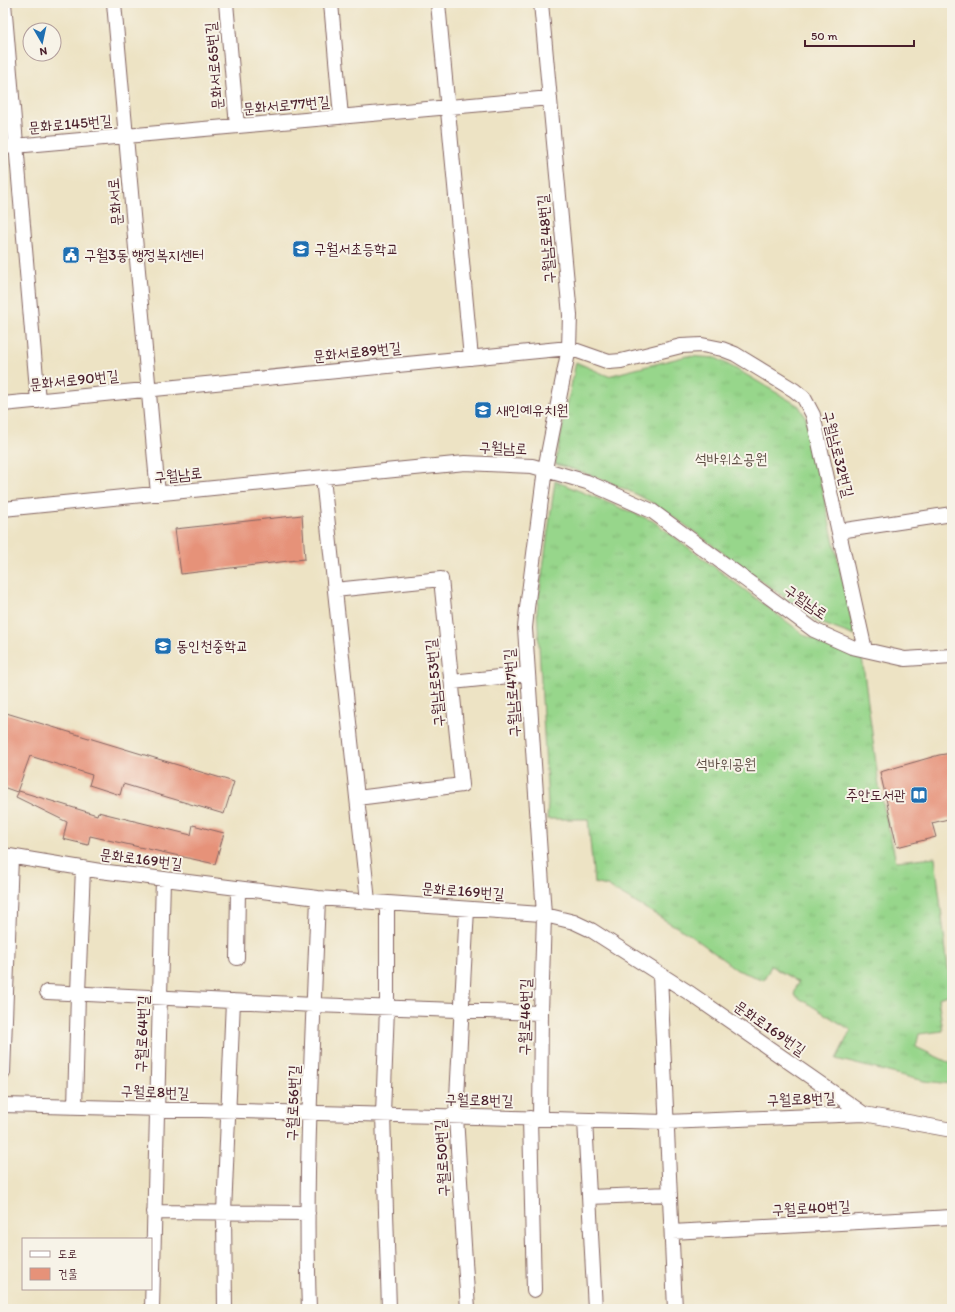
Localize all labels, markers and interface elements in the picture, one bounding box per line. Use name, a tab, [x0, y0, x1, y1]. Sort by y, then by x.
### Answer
street label: 문화서로65번길	[201, 21, 227, 111]
north arrow	[22, 22, 62, 62]
scale bar	[805, 22, 914, 48]
text: 50 m	[811, 29, 837, 43]
text: N	[39, 44, 48, 58]
street label: 문화서로77번길	[242, 92, 330, 118]
street label: 문화로145번길	[27, 111, 113, 137]
street label: 문화서로	[104, 177, 126, 227]
street label: 구월남로48번길	[533, 194, 559, 284]
school or university icon: 구월서초등학교	[291, 239, 311, 259]
place label: 구월서초등학교	[314, 240, 399, 258]
public building icon: 구월3동 행정복지센터	[61, 245, 81, 265]
place label: 구월3동 행정복지센터	[84, 246, 204, 264]
street label: 문화서로89번길	[312, 338, 402, 366]
street label: 문화서로90번길	[29, 366, 119, 394]
school or university icon: 새인예유치원	[473, 400, 493, 420]
place label: 새인예유치원	[496, 401, 568, 419]
street label: 구월남로32번길	[819, 409, 857, 499]
street label: 구월남로	[479, 438, 527, 458]
park label: 석바위소공원	[695, 450, 767, 468]
street label: 구월남로	[153, 464, 203, 486]
street label: 구월남로	[781, 581, 831, 623]
school or university icon: 동인천중학교	[153, 636, 173, 656]
place label: 동인천중학교	[176, 637, 248, 655]
street label: 구월남로53번길	[421, 638, 449, 728]
street label: 구월남로47번길	[500, 648, 524, 738]
park label: 석바위공원	[696, 755, 756, 773]
library icon: 주안도서관	[909, 785, 929, 805]
place label: 주안도서관	[846, 786, 906, 804]
street label: 문화로169번길	[99, 845, 183, 873]
street label: 문화로169번길	[421, 879, 505, 903]
street label: 구월로46번길	[515, 978, 535, 1056]
street label: 구월로64번길	[132, 995, 152, 1073]
street label: 문화로169번길	[731, 997, 809, 1059]
street label: 구월로56번길	[283, 1065, 303, 1141]
street label: 구월로8번길	[120, 1082, 190, 1102]
street label: 구월로8번길	[766, 1089, 836, 1109]
street label: 구월로8번길	[445, 1090, 513, 1110]
street label: 구월로50번길	[431, 1119, 453, 1197]
street label: 구월로40번길	[771, 1197, 851, 1219]
legend	[22, 1238, 152, 1290]
text: 도로	[58, 1247, 77, 1261]
text: 건물	[58, 1267, 78, 1281]

